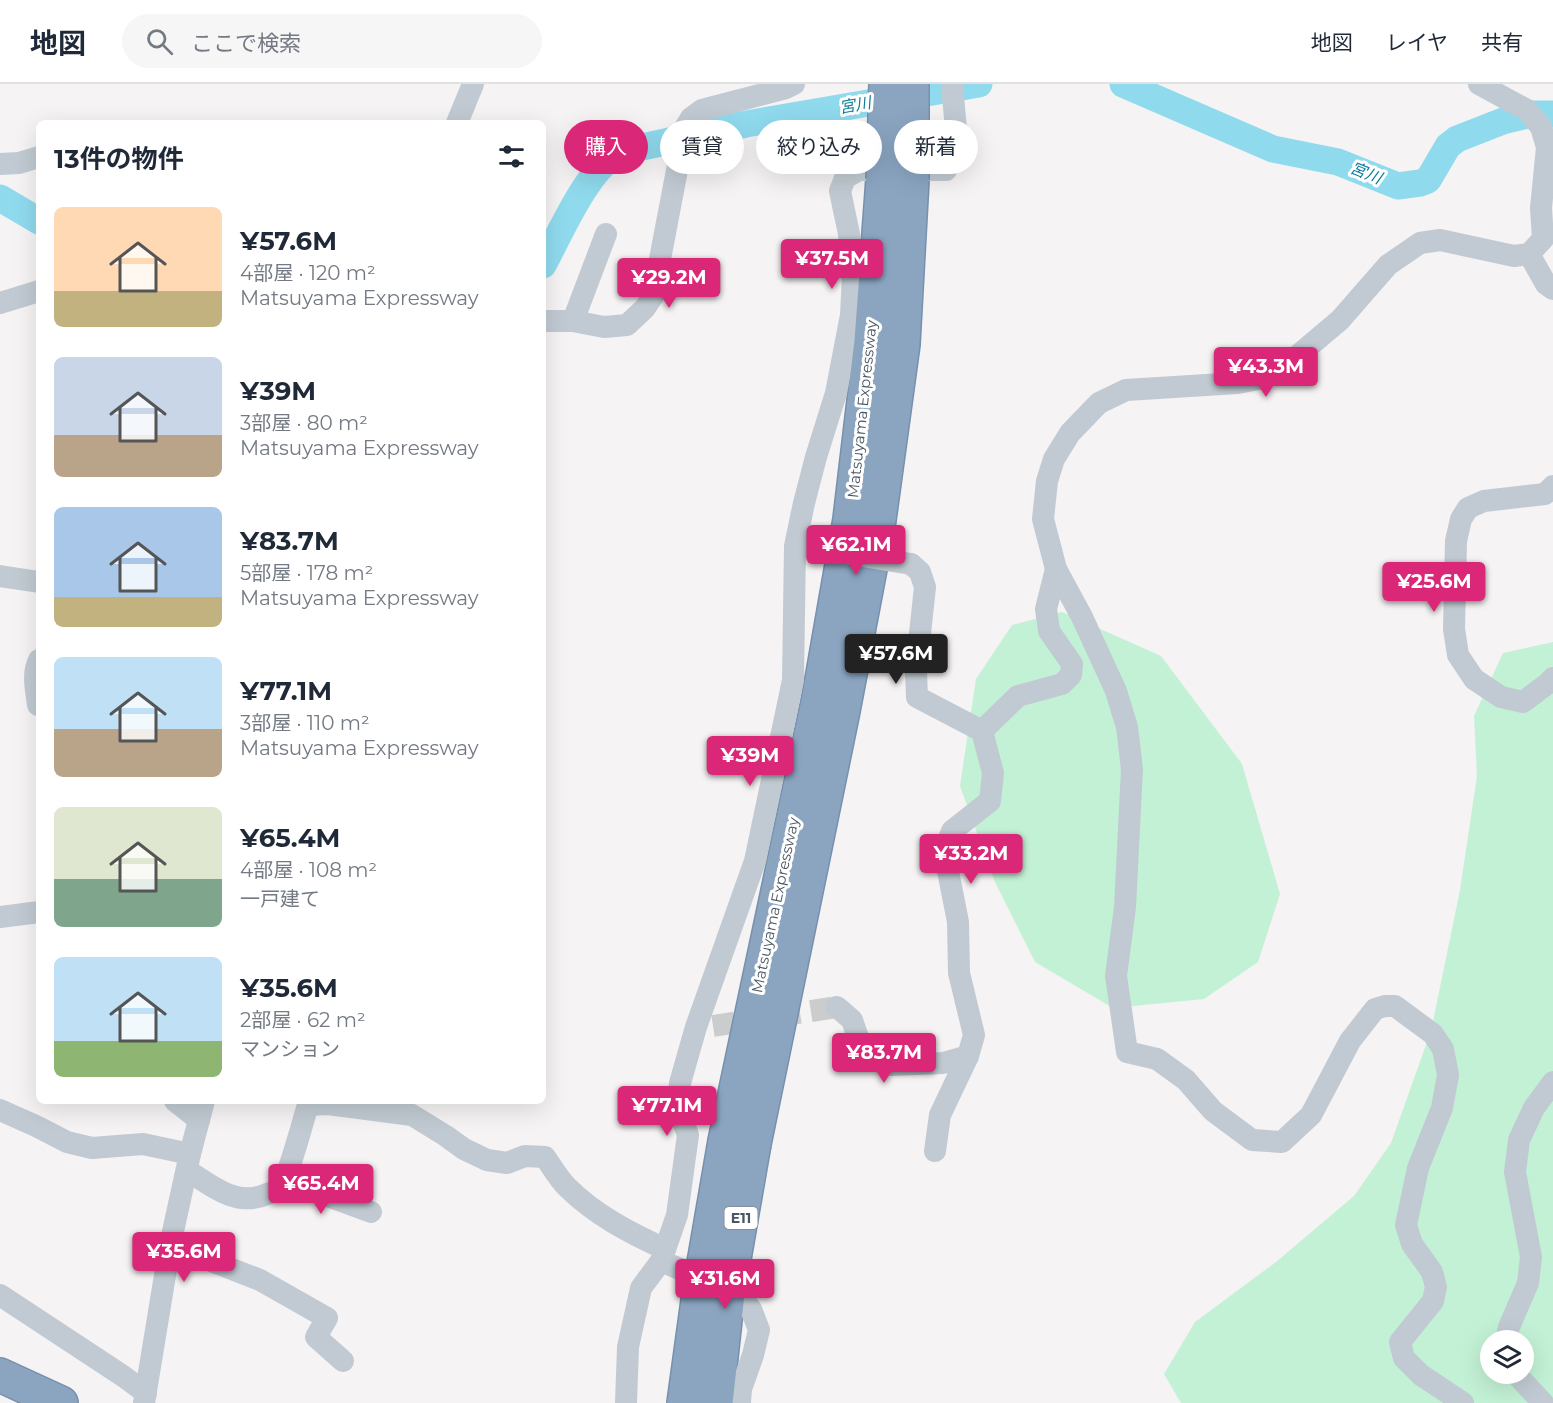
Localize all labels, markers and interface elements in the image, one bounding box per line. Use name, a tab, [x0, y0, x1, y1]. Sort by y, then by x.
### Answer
search box	[122, 14, 542, 68]
icon: search	[143, 25, 176, 58]
text: 地図	[30, 26, 86, 60]
text: ここで検索	[191, 30, 301, 57]
text: 地図	[1311, 30, 1353, 55]
text: レイヤ	[1386, 30, 1448, 55]
text: 共有	[1481, 30, 1523, 55]
water label: 宮川	[838, 93, 874, 117]
chip: 購入	[564, 120, 648, 174]
chip: 賃貸	[660, 120, 744, 174]
chip: 絞り込み	[756, 120, 882, 174]
chip: 新着	[894, 120, 978, 174]
icon: filters	[495, 140, 528, 173]
text: 13件の物件	[54, 143, 184, 175]
water label: 宮川	[1348, 158, 1386, 189]
text: ¥57.6M	[240, 225, 337, 257]
icon: home	[102, 231, 174, 303]
pin: ¥37.5M	[783, 239, 881, 290]
text: ¥37.5M	[795, 246, 869, 270]
pin: ¥29.2M	[620, 258, 718, 309]
text: 4部屋 · 120 m²	[240, 261, 376, 285]
text: ¥29.2M	[631, 265, 707, 289]
text: Matsuyama Expressway	[240, 286, 479, 310]
street label: Matsuyama Expressway	[843, 318, 881, 499]
pin: ¥43.3M	[1217, 347, 1315, 398]
text: ¥43.3M	[1228, 354, 1304, 378]
text: ¥39M	[240, 375, 316, 407]
icon: home	[102, 381, 174, 453]
text: 3部屋 · 80 m²	[240, 411, 368, 435]
text: Matsuyama Expressway	[240, 436, 479, 460]
text: ¥83.7M	[240, 525, 339, 557]
pin: ¥62.1M	[807, 525, 905, 576]
icon: home	[102, 531, 174, 603]
text: ¥62.1M	[820, 532, 892, 556]
text: 5部屋 · 178 m²	[240, 561, 373, 585]
pin: ¥25.6M	[1385, 562, 1483, 613]
text: ¥25.6M	[1396, 569, 1472, 593]
text: Matsuyama Expressway	[240, 586, 479, 610]
pin: ¥57.6M	[847, 634, 945, 685]
text: ¥57.6M	[859, 641, 933, 665]
text: ¥77.1M	[240, 675, 332, 707]
icon: home	[102, 681, 174, 753]
text: 3部屋 · 110 m²	[240, 711, 370, 735]
text: Matsuyama Expressway	[240, 736, 479, 760]
pin: ¥39M	[714, 736, 786, 787]
text: ¥39M	[721, 743, 779, 767]
street label: Matsuyama Expressway	[747, 815, 803, 994]
text: ¥65.4M	[240, 822, 340, 854]
icon: home	[102, 831, 174, 903]
pin: ¥33.2M	[922, 834, 1020, 885]
text: ¥33.2M	[934, 841, 1008, 865]
text: 4部屋 · 108 m²	[240, 858, 377, 882]
text: 一戸建て	[240, 887, 320, 911]
text: ¥35.6M	[240, 972, 338, 1004]
icon: home	[102, 981, 174, 1053]
text: 2部屋 · 62 m²	[240, 1008, 365, 1032]
pin: ¥83.7M	[835, 1033, 933, 1084]
text: マンション	[240, 1037, 340, 1061]
text: ¥83.7M	[846, 1040, 922, 1064]
pin: ¥77.1M	[618, 1086, 716, 1137]
text: ¥77.1M	[632, 1093, 702, 1117]
pin: ¥65.4M	[272, 1164, 370, 1215]
text: ¥65.4M	[282, 1171, 360, 1195]
road number: E11	[724, 1207, 758, 1229]
pin: ¥35.6M	[135, 1232, 233, 1283]
text: ¥35.6M	[146, 1239, 222, 1263]
pin: ¥31.6M	[676, 1259, 774, 1310]
text: ¥31.6M	[689, 1266, 761, 1290]
map controls	[1480, 1330, 1534, 1384]
button: layers	[1480, 1330, 1534, 1384]

